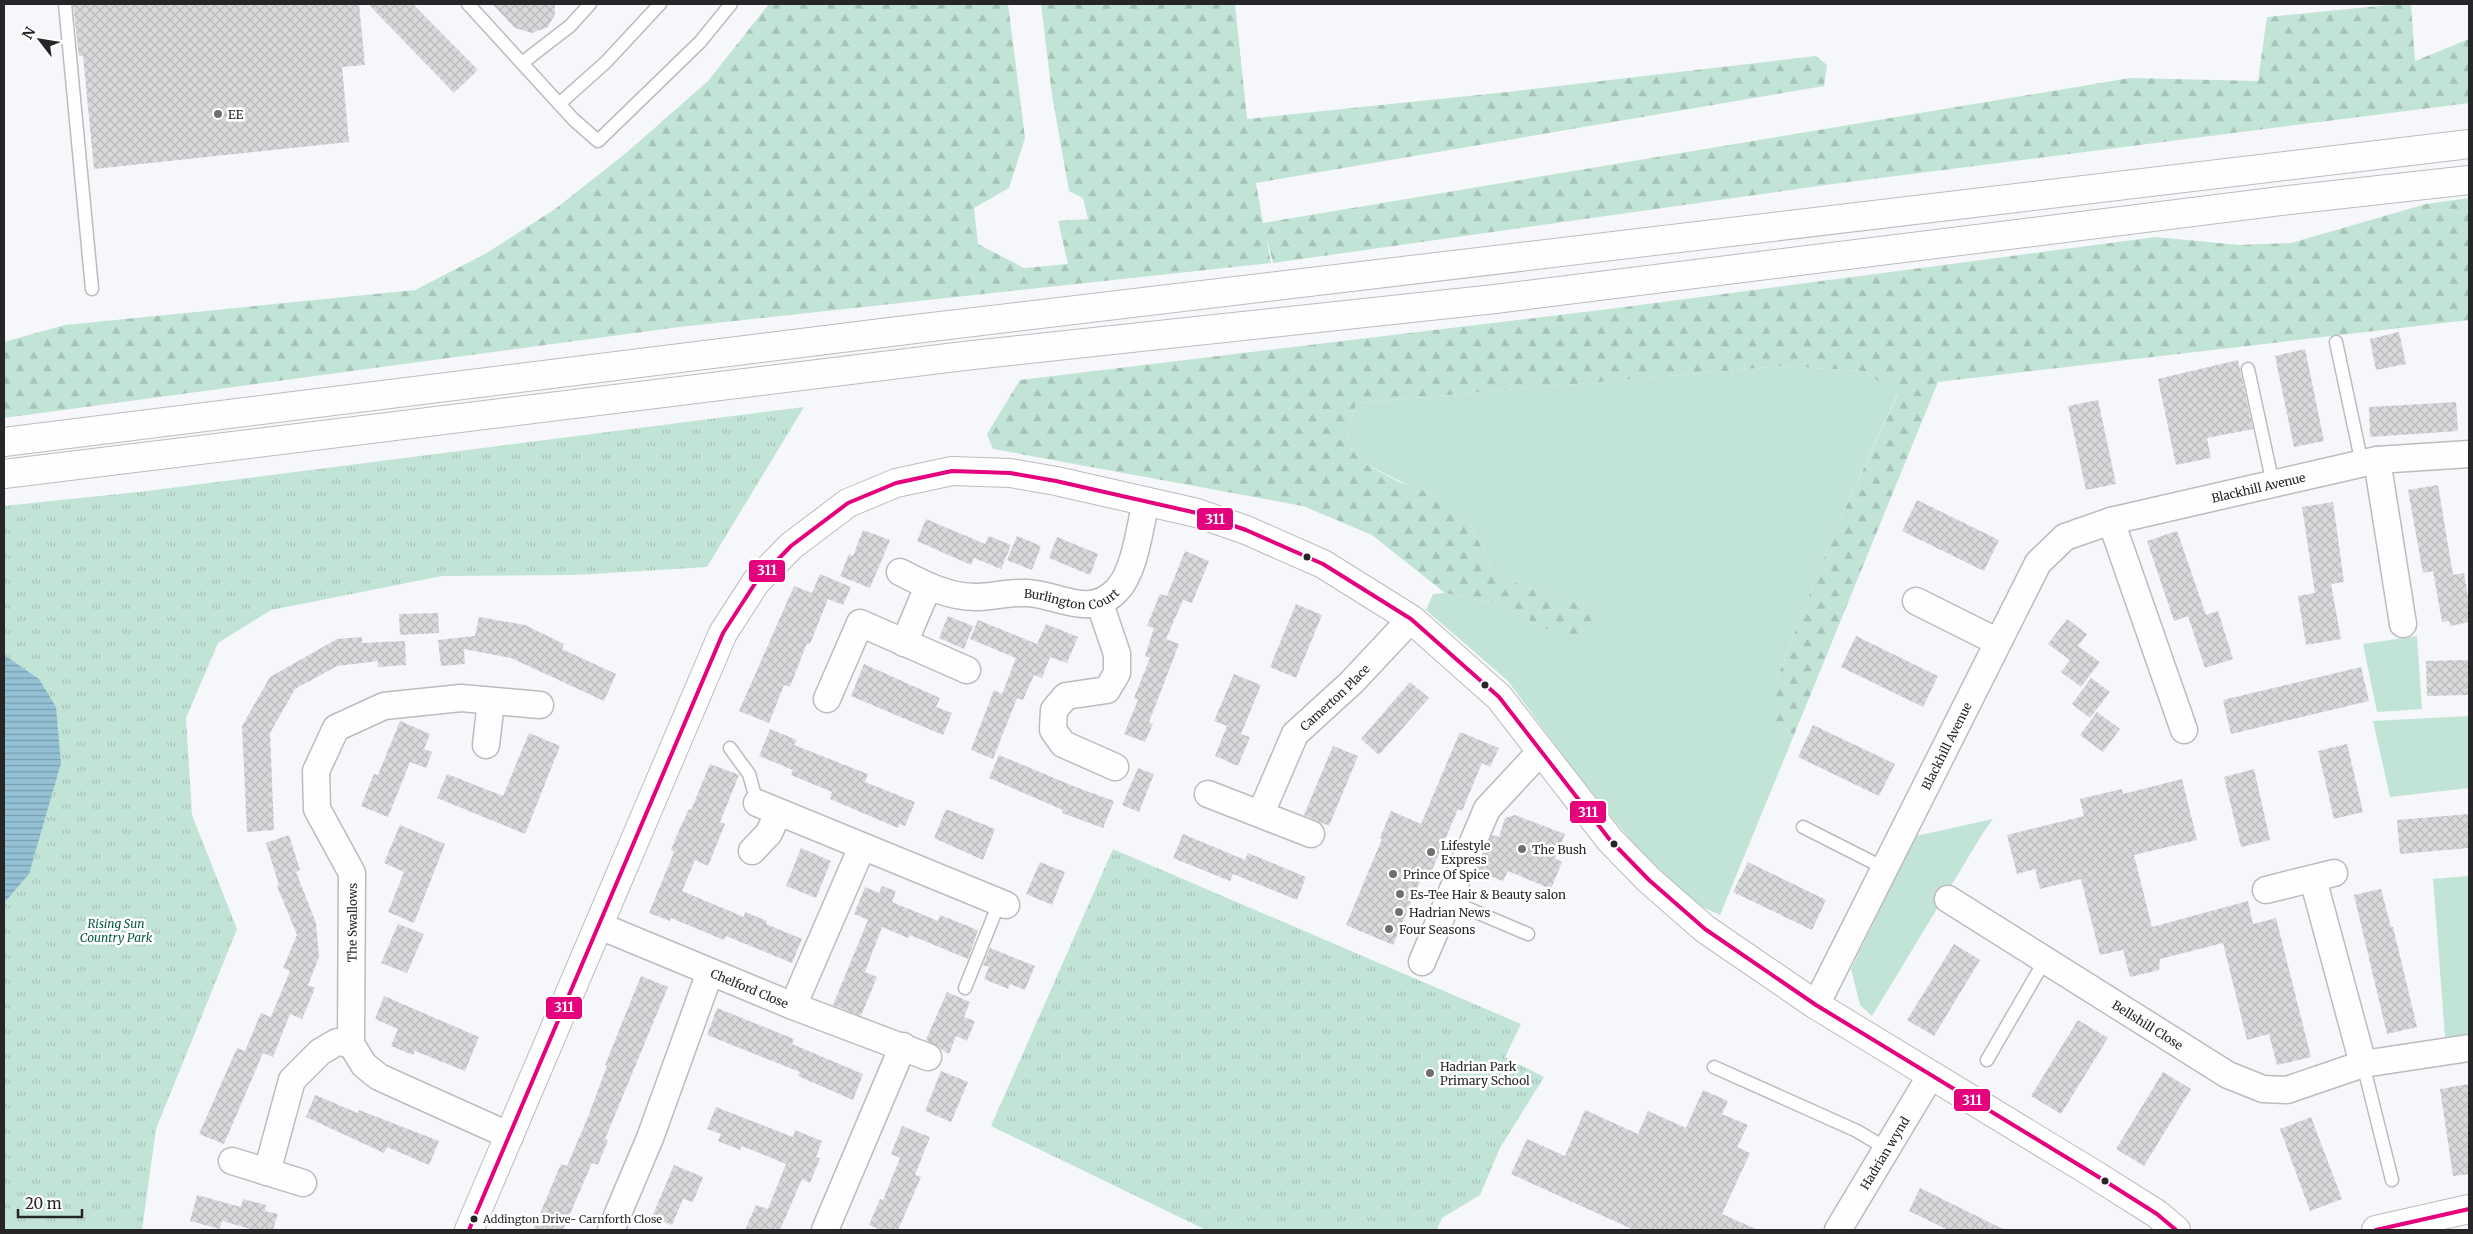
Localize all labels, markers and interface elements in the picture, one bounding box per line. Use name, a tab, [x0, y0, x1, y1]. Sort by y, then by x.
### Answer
north arrow	[15, 15, 65, 65]
text: N	[18, 24, 39, 43]
place label: EE	[228, 107, 244, 122]
marker: EE	[212, 108, 224, 120]
street label: Blackhill Avenue	[2210, 469, 2307, 505]
line badge: 311	[1196, 507, 1234, 531]
text: 311	[1205, 510, 1226, 528]
unlabelled marker	[1302, 552, 1312, 562]
line badge: 311	[748, 559, 786, 583]
text: 311	[757, 561, 778, 579]
street label: Burlington Court	[1024, 585, 1122, 612]
street label: Camerton Place	[1296, 661, 1372, 734]
unlabelled marker	[1480, 680, 1490, 690]
street label: Blackhill Avenue	[1918, 700, 1974, 792]
line badge: 311	[1569, 800, 1607, 824]
text: 311	[1578, 803, 1599, 821]
place label: Lifestyle Express	[1441, 838, 1490, 867]
unlabelled marker	[1609, 839, 1619, 849]
place label: The Bush	[1532, 842, 1587, 857]
marker: The Bush	[1516, 843, 1528, 855]
marker: Lifestyle Express	[1425, 846, 1437, 858]
place label: Prince Of Spice	[1403, 867, 1489, 882]
marker: Prince Of Spice	[1387, 868, 1399, 880]
street label: The Swallows	[344, 883, 359, 962]
place label: Es-Tee Hair & Beauty salon	[1410, 887, 1566, 902]
marker: Es-Tee Hair & Beauty salon	[1394, 888, 1406, 900]
place label: Hadrian News	[1409, 905, 1491, 920]
marker: Hadrian News	[1393, 906, 1405, 918]
park label: Rising Sun Country Park	[80, 916, 153, 945]
place label: Four Seasons	[1399, 922, 1475, 937]
marker: Four Seasons	[1383, 923, 1395, 935]
street label: Chelford Close	[708, 965, 791, 1011]
line badge: 311	[545, 996, 583, 1020]
street label: Bellshill Close	[2110, 997, 2186, 1052]
text: 311	[554, 998, 575, 1016]
place label: Hadrian Park Primary School	[1440, 1059, 1530, 1088]
marker: Hadrian Park Primary School	[1424, 1067, 1436, 1079]
line badge: 311	[1953, 1088, 1991, 1112]
text: 311	[1962, 1091, 1983, 1109]
street label: Hadrian wynd	[1857, 1114, 1912, 1192]
unlabelled marker	[2100, 1176, 2110, 1186]
scale bar	[18, 1186, 81, 1218]
text: 20 m	[25, 1194, 62, 1213]
place label: Addington Drive- Carnforth Close	[482, 1212, 662, 1226]
marker: Addington Drive- Carnforth Close	[469, 1214, 479, 1224]

